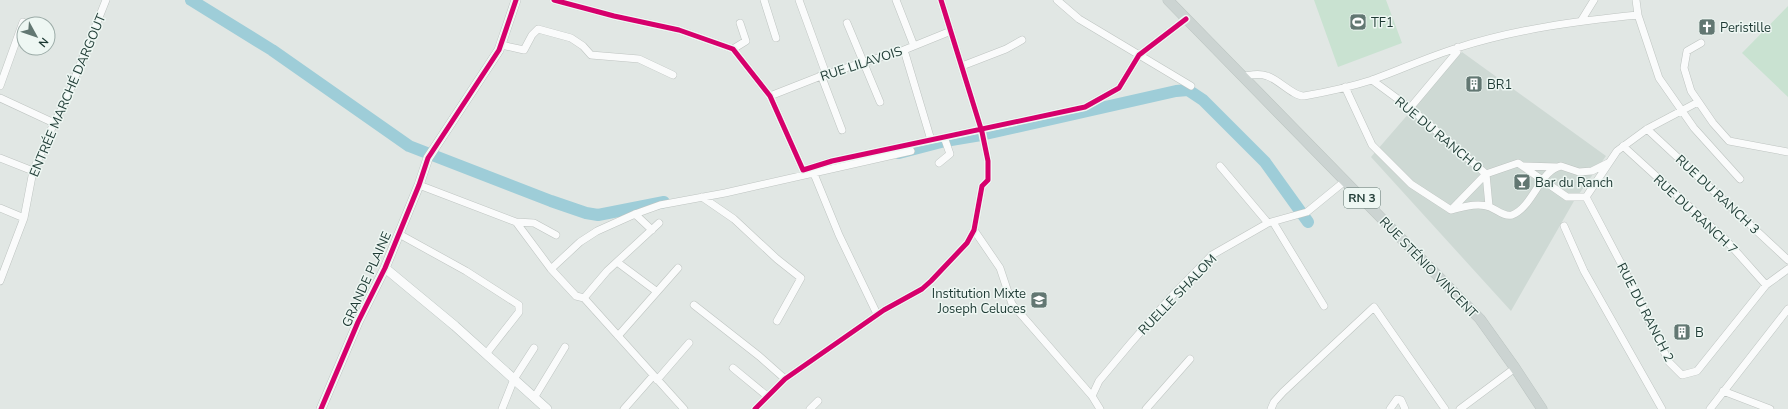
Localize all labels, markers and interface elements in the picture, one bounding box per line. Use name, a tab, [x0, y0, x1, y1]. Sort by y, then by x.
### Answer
street label: ENTRÉE MARCHÉ DARGOUT	[26, 11, 108, 179]
sports icon: TF1	[1348, 12, 1368, 32]
place label: TF1	[1371, 14, 1394, 32]
north arrow	[16, 16, 56, 56]
church icon: Peristille	[1697, 17, 1717, 37]
place label: Peristille	[1720, 19, 1771, 37]
street label: RUE LILAVOIS	[818, 42, 905, 86]
building icon: BR1	[1464, 74, 1484, 94]
place label: BR1	[1487, 76, 1512, 94]
street label: RUE DU RANCH 0	[1391, 93, 1486, 177]
street label: RUE DU RANCH 3	[1671, 151, 1763, 238]
street label: RUE DU RANCH 7	[1649, 171, 1741, 258]
bar icon: Bar du Ranch	[1512, 172, 1532, 192]
place label: Bar du Ranch	[1535, 174, 1613, 192]
road number: RN 3	[1344, 188, 1380, 208]
street label: RUE STÉNIO VINCENT	[1375, 212, 1482, 322]
street label: GRANDE PLAINE	[338, 229, 396, 330]
street label: RUELLE SHALOM	[1134, 250, 1221, 339]
street label: RUE DU RANCH 2	[1612, 260, 1678, 365]
place label: Institution Mixte Joseph Celuces	[932, 285, 1026, 318]
school or university icon: Institution Mixte Joseph Celuces	[1029, 290, 1049, 310]
building icon: B	[1672, 322, 1692, 342]
place label: B	[1695, 324, 1704, 342]

